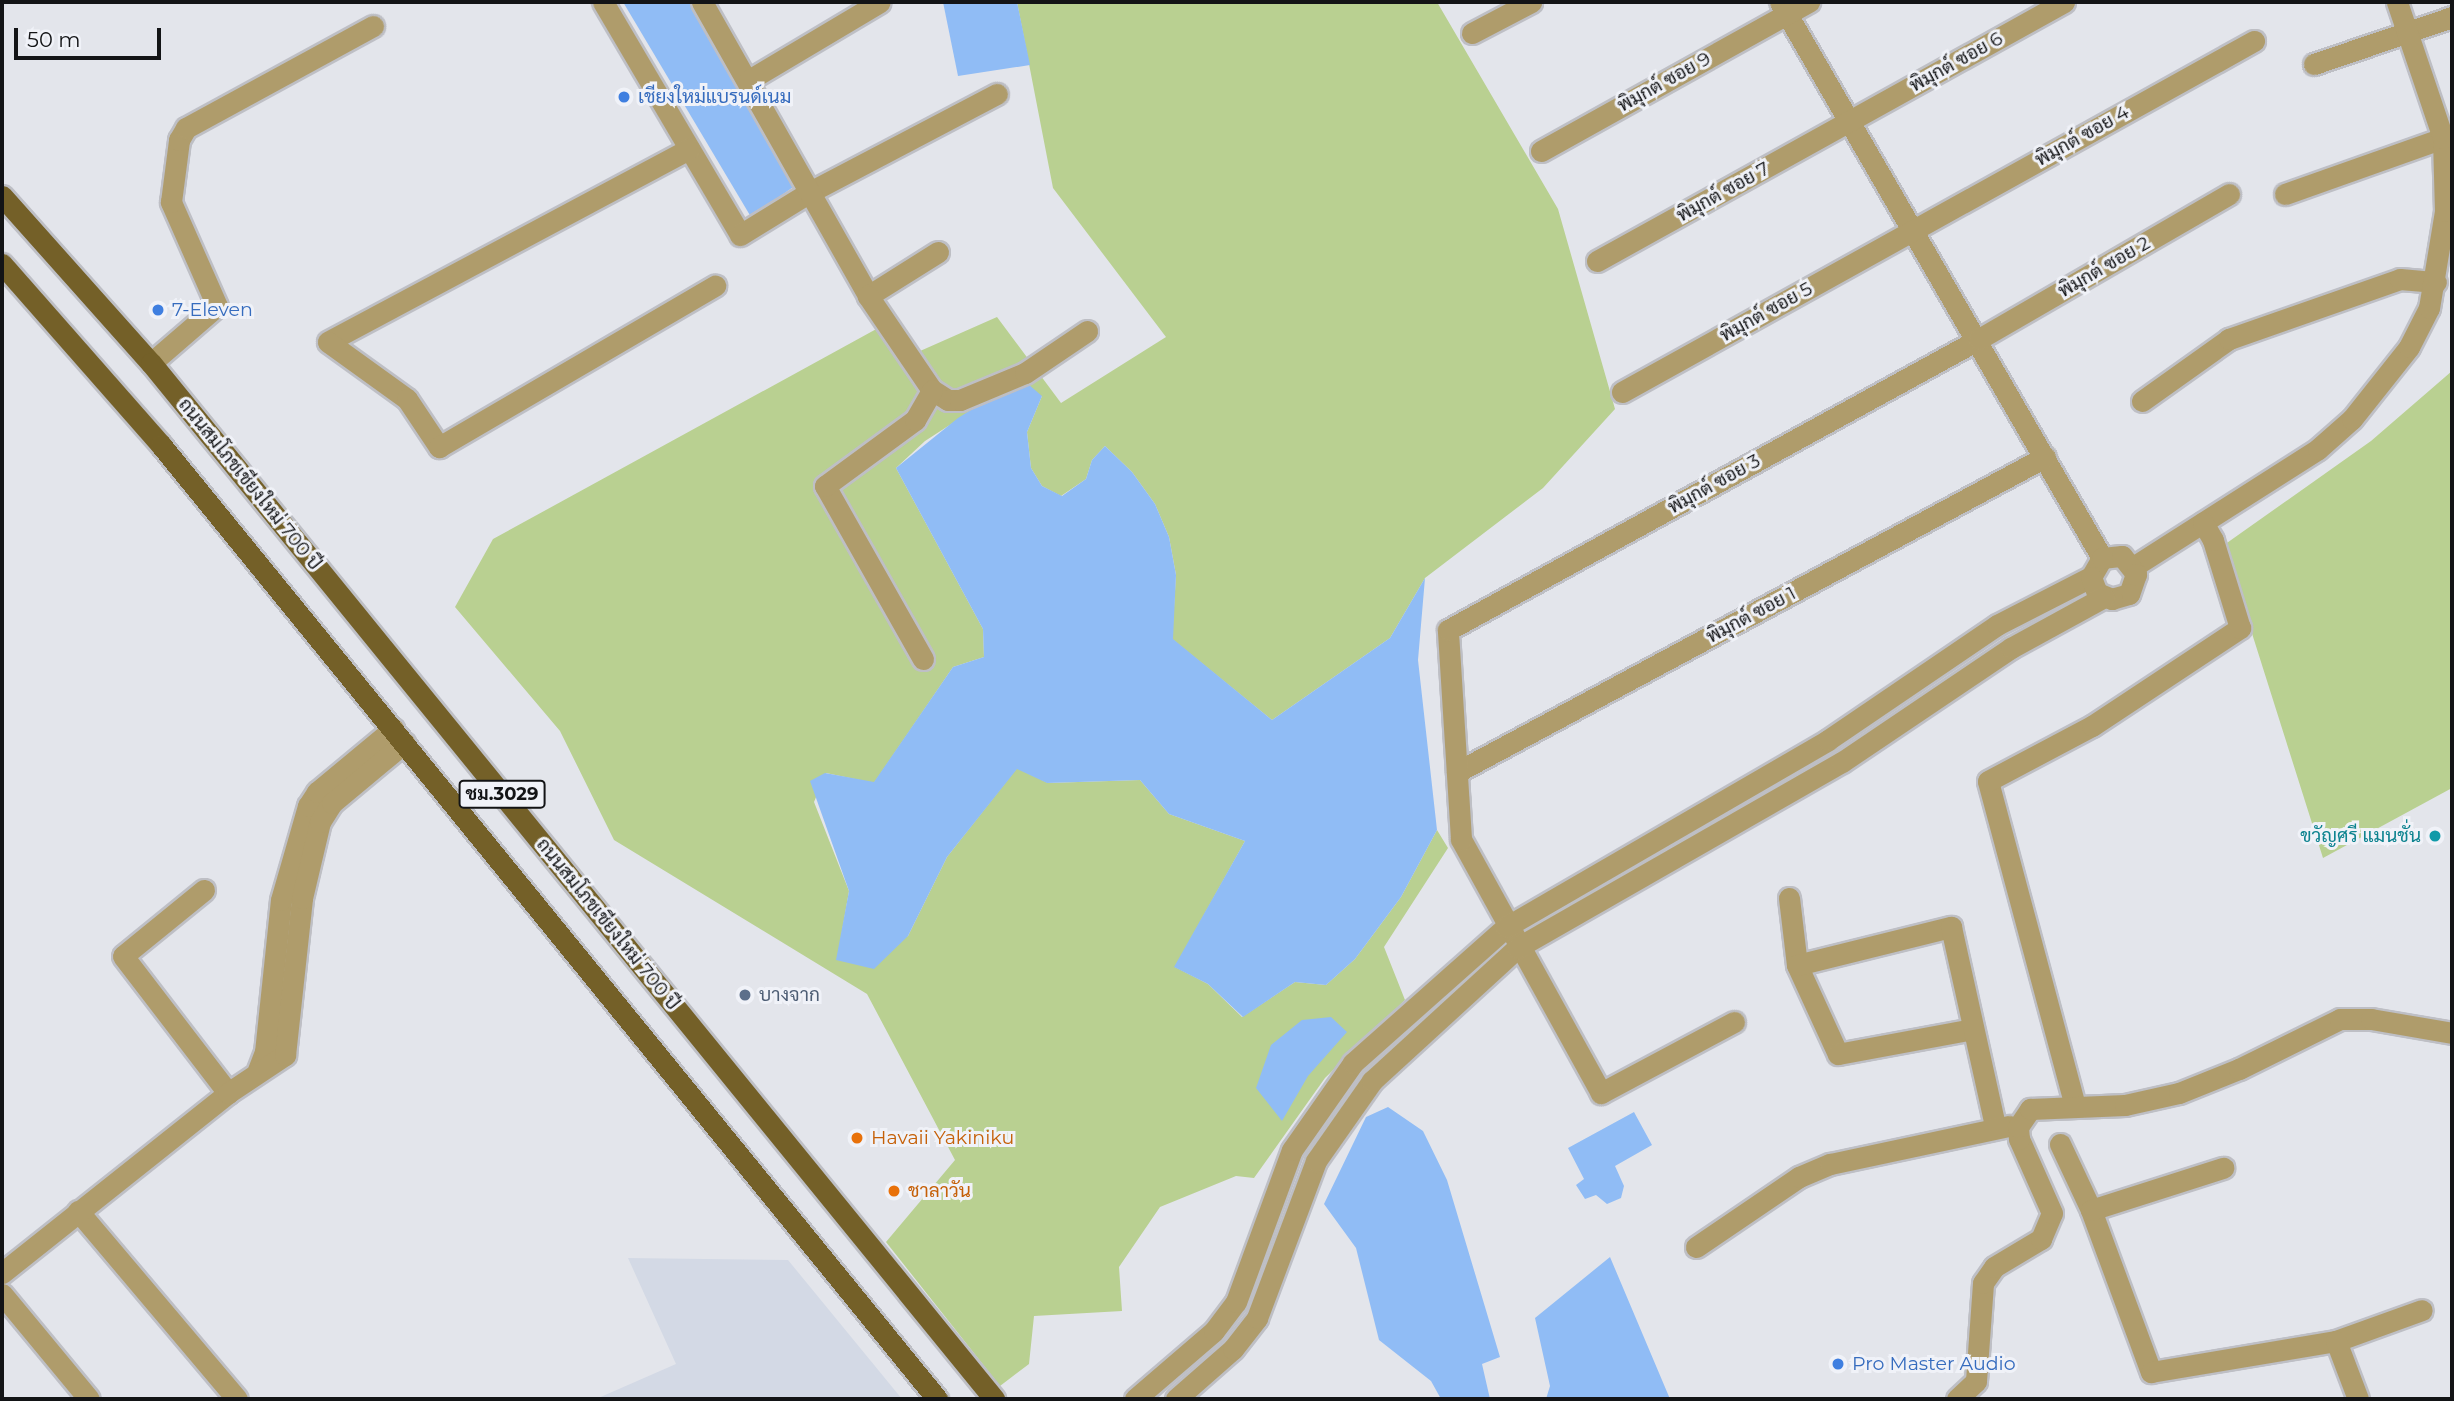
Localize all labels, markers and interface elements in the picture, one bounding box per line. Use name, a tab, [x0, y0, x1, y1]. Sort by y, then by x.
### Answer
scale bar	[18, 14, 164, 58]
text: 50 m	[27, 27, 81, 52]
street label: พิมุกต์ ซอย 6	[1905, 27, 2007, 97]
street label: พิมุกต์ ซอย 9	[1613, 47, 1715, 117]
place label: เชียงใหม่แบรนด์เนม	[638, 86, 791, 108]
marker: เชียงใหม่แบรนด์เนม	[616, 89, 632, 105]
street label: พิมุกต์ ซอย 4	[2031, 101, 2133, 171]
street label: พิมุกต์ ซอย 7	[1673, 157, 1773, 227]
street label: พิมุกต์ ซอย 2	[2054, 232, 2154, 302]
street label: พิมุกต์ ซอย 5	[1716, 277, 1816, 347]
place label: 7-Eleven	[172, 299, 253, 321]
marker: 7-Eleven	[150, 302, 166, 318]
street label: ถนนสมโภชเชียงใหม่ 700 ปี	[174, 393, 326, 575]
street label: พิมุกต์ ซอย 3	[1664, 449, 1764, 519]
street label: พิมุกต์ ซอย 1	[1702, 582, 1800, 648]
road number: ชม.3029	[458, 780, 546, 808]
place label: ขวัญศรี แมนชั่น	[2300, 825, 2421, 847]
marker: ขวัญศรี แมนชั่น	[2427, 828, 2443, 844]
street label: ถนนสมโภชเชียงใหม่ 700 ปี	[532, 833, 684, 1015]
place label: บางจาก	[759, 984, 820, 1006]
marker: บางจาก	[737, 987, 753, 1003]
place label: Havaii Yakiniku	[871, 1127, 1014, 1149]
marker: Havaii Yakiniku	[849, 1130, 865, 1146]
place label: ชาลาวัน	[908, 1180, 971, 1202]
marker: ชาลาวัน	[886, 1183, 902, 1199]
place label: Pro Master Audio	[1852, 1353, 2016, 1375]
marker: Pro Master Audio	[1830, 1356, 1846, 1372]

